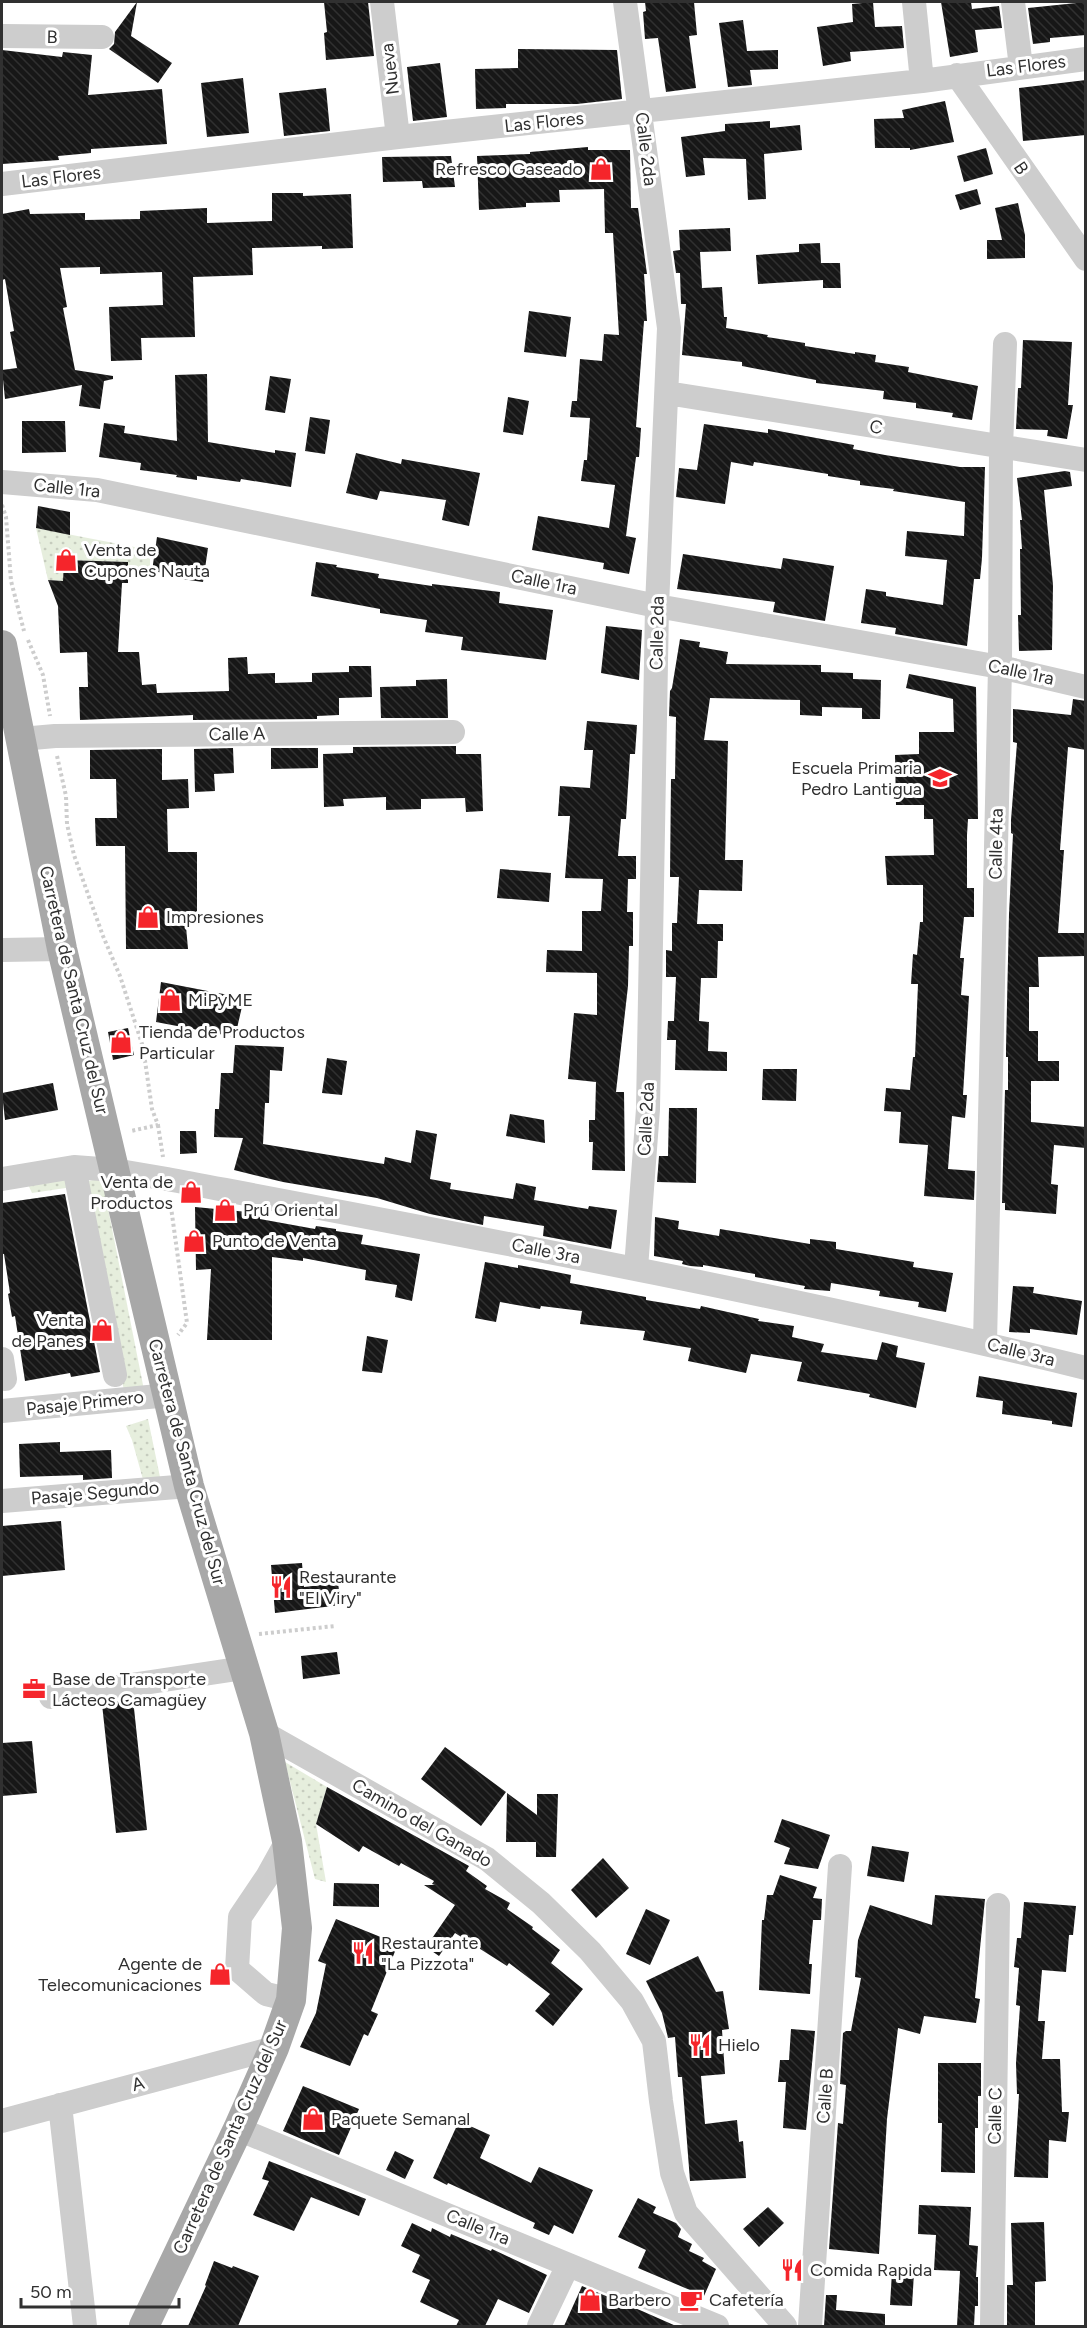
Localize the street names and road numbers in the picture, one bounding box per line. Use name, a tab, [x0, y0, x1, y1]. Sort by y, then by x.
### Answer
street label: B	[46, 26, 58, 48]
street label: Nueva	[376, 42, 404, 96]
street label: Las Flores	[985, 50, 1067, 82]
street label: Las Flores	[503, 107, 585, 137]
street label: Calle 2da	[631, 111, 661, 187]
street label: B	[1009, 157, 1033, 179]
street label: Las Flores	[20, 161, 102, 193]
street label: C	[868, 415, 884, 439]
street label: Calle 1ra	[33, 474, 101, 502]
street label: Calle 1ra	[509, 564, 579, 600]
street label: Calle 2da	[645, 596, 669, 670]
street label: Calle 1ra	[986, 654, 1056, 690]
street label: Calle A	[209, 723, 265, 745]
street label: Calle 4ta	[984, 808, 1008, 880]
street label: Carretera de Santa Cruz del Sur	[35, 864, 113, 1116]
street label: Calle 2da	[633, 1081, 659, 1157]
street label: Calle 3ra	[510, 1234, 582, 1268]
street label: Calle 3ra	[985, 1333, 1057, 1371]
street label: Carretera de Santa Cruz del Sur	[143, 1336, 231, 1588]
street label: Pasaje Primero	[25, 1386, 145, 1420]
street label: Pasaje Segundo	[30, 1476, 160, 1510]
street label: Camino del Ganado	[348, 1774, 496, 1872]
street label: Carretera de Santa Cruz del Sur	[168, 2016, 292, 2258]
street label: Calle B	[812, 2068, 838, 2124]
street label: A	[129, 2072, 147, 2096]
street label: Calle C	[984, 2087, 1006, 2145]
street label: Calle 1ra	[443, 2204, 513, 2250]

